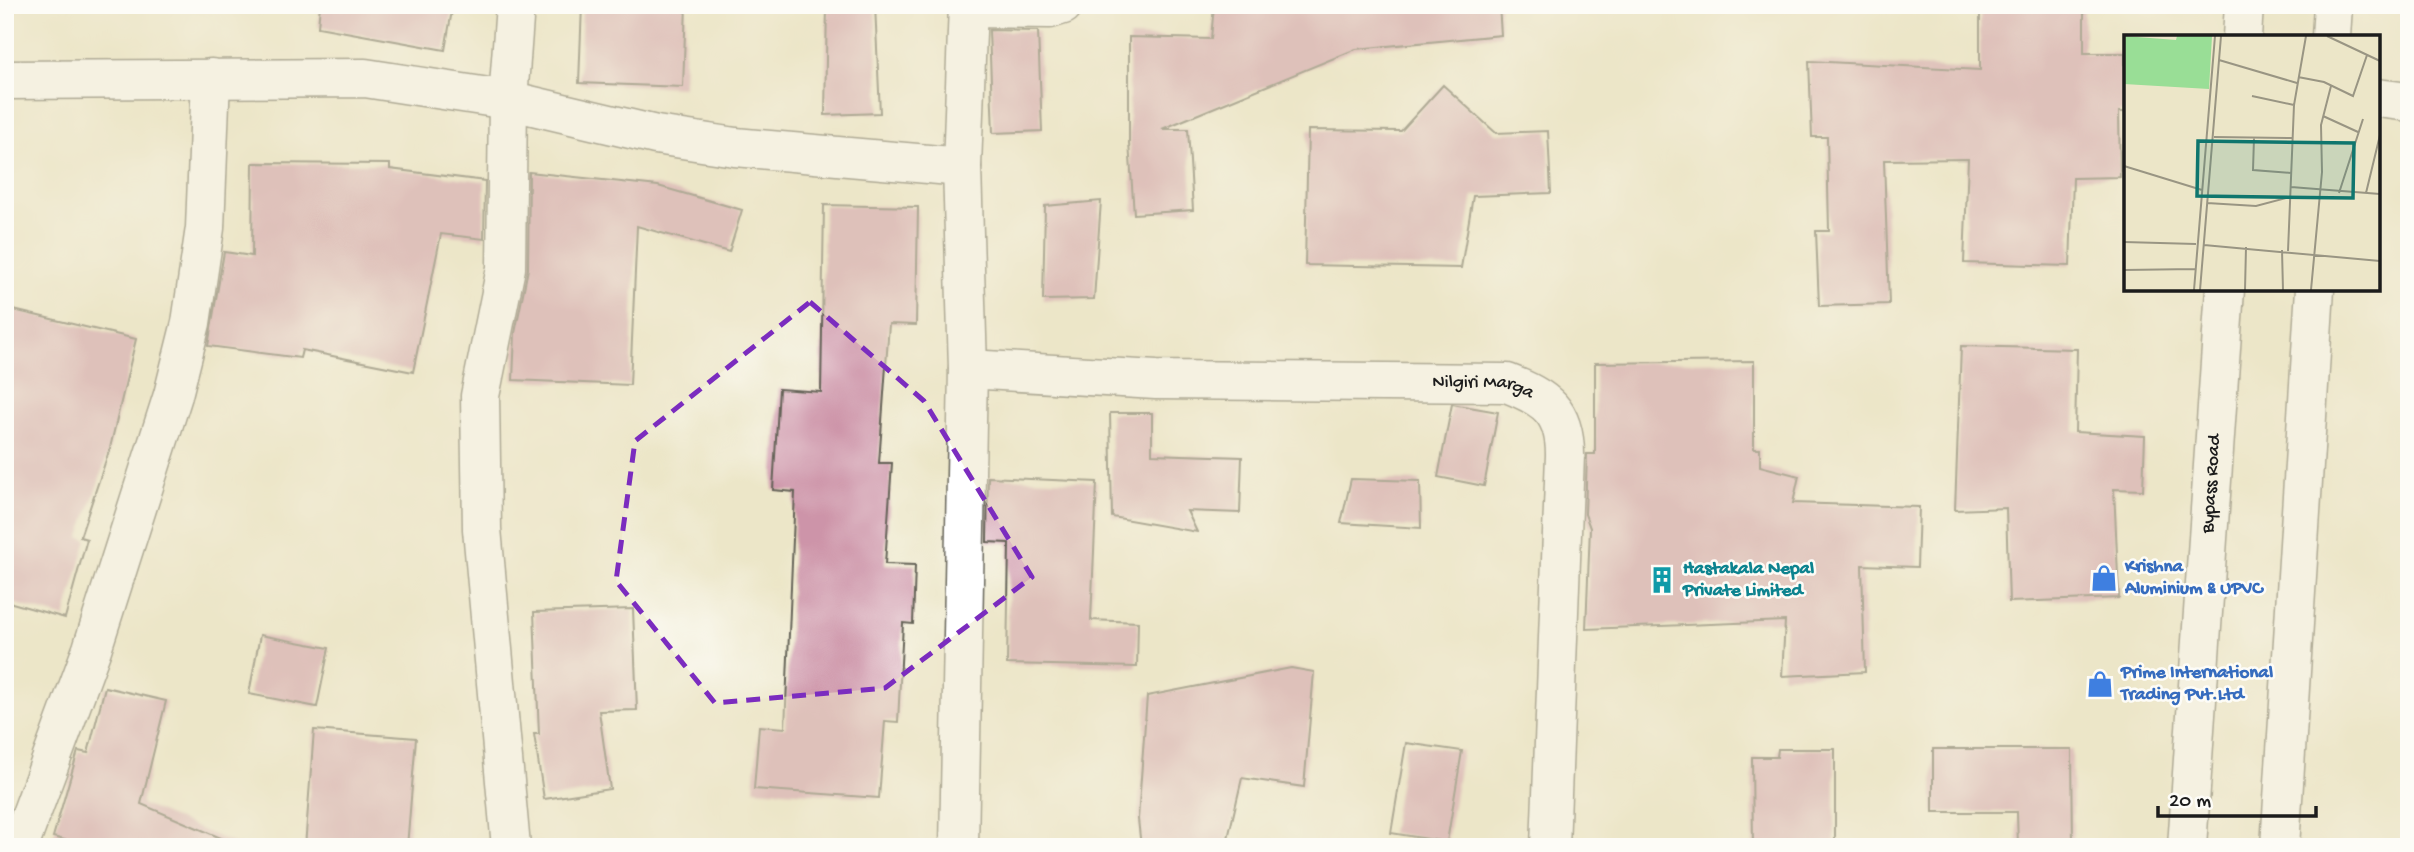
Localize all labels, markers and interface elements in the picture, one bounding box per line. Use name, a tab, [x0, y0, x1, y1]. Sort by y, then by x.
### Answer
inset map	[2124, 35, 2379, 290]
street label: Nilgiri Marga	[1432, 371, 1539, 405]
street label: Bypass Road	[2197, 432, 2227, 535]
place label: Krishna Aluminium & UPVC	[2124, 556, 2264, 601]
place label: Hastakala Nepal Private Limited	[1682, 558, 1814, 603]
shop icon: Krishna Aluminium & UPVC	[2089, 563, 2119, 593]
building icon: Hastakala Nepal Private Limited	[1647, 565, 1677, 595]
place label: Prime International Trading Pvt.Ltd	[2119, 662, 2273, 707]
shop icon: Prime International Trading Pvt.Ltd	[2085, 669, 2115, 699]
scale bar	[2158, 775, 2316, 819]
text: 20 m	[2169, 790, 2211, 815]

